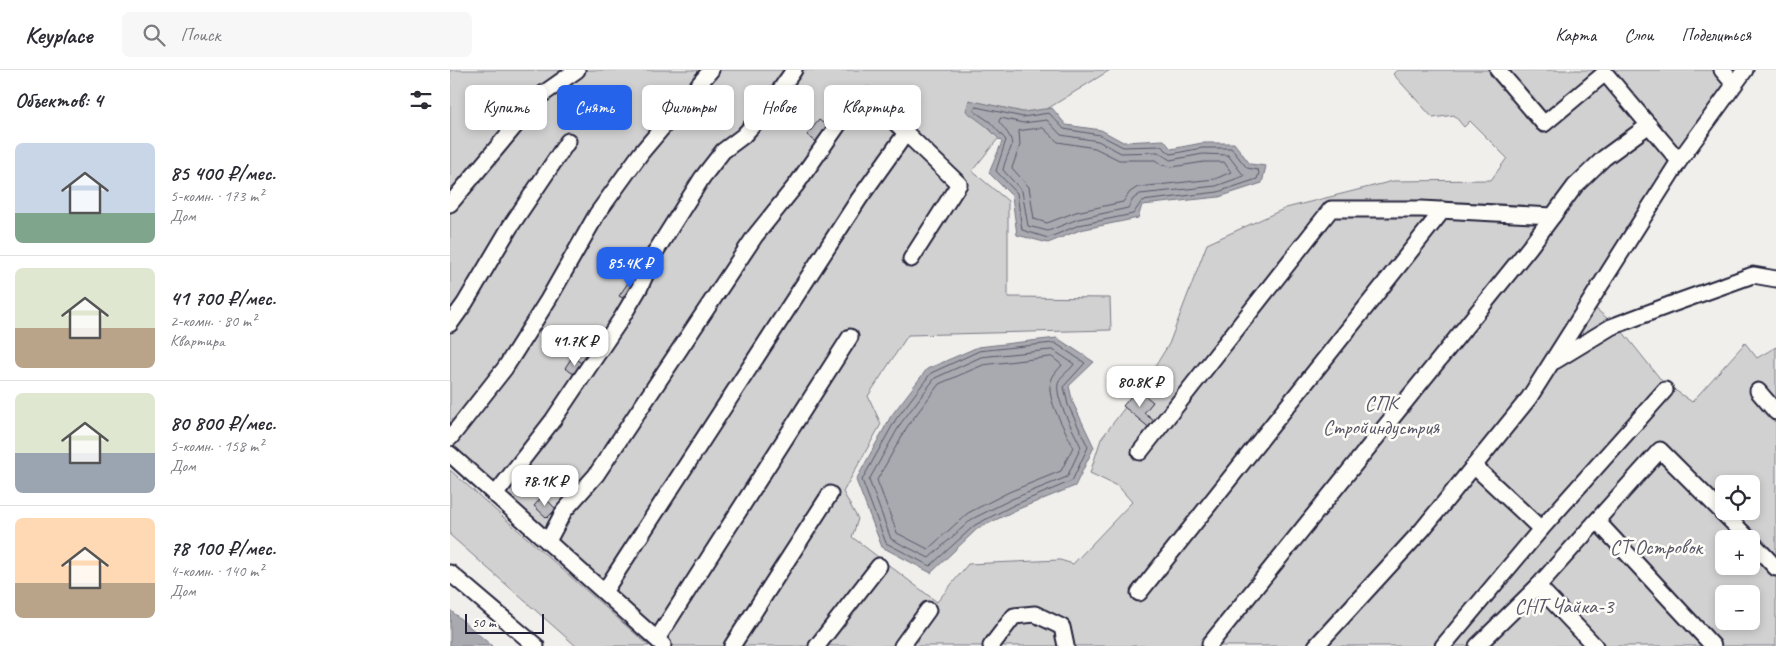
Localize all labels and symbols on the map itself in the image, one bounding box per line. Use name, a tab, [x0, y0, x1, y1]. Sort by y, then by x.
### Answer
pin: 85.4K ₽	[584, 246, 676, 289]
pin: 41.7K ₽	[529, 324, 621, 367]
pin: 80.8K ₽	[1094, 366, 1186, 408]
park label: СПК Стройиндустрия	[1323, 390, 1441, 440]
pin: 78.1K ₽	[499, 464, 591, 507]
park label: СТ Островок	[1610, 534, 1704, 560]
park label: СНТ Чайка-3	[1515, 593, 1615, 619]
scale bar	[465, 611, 544, 634]

